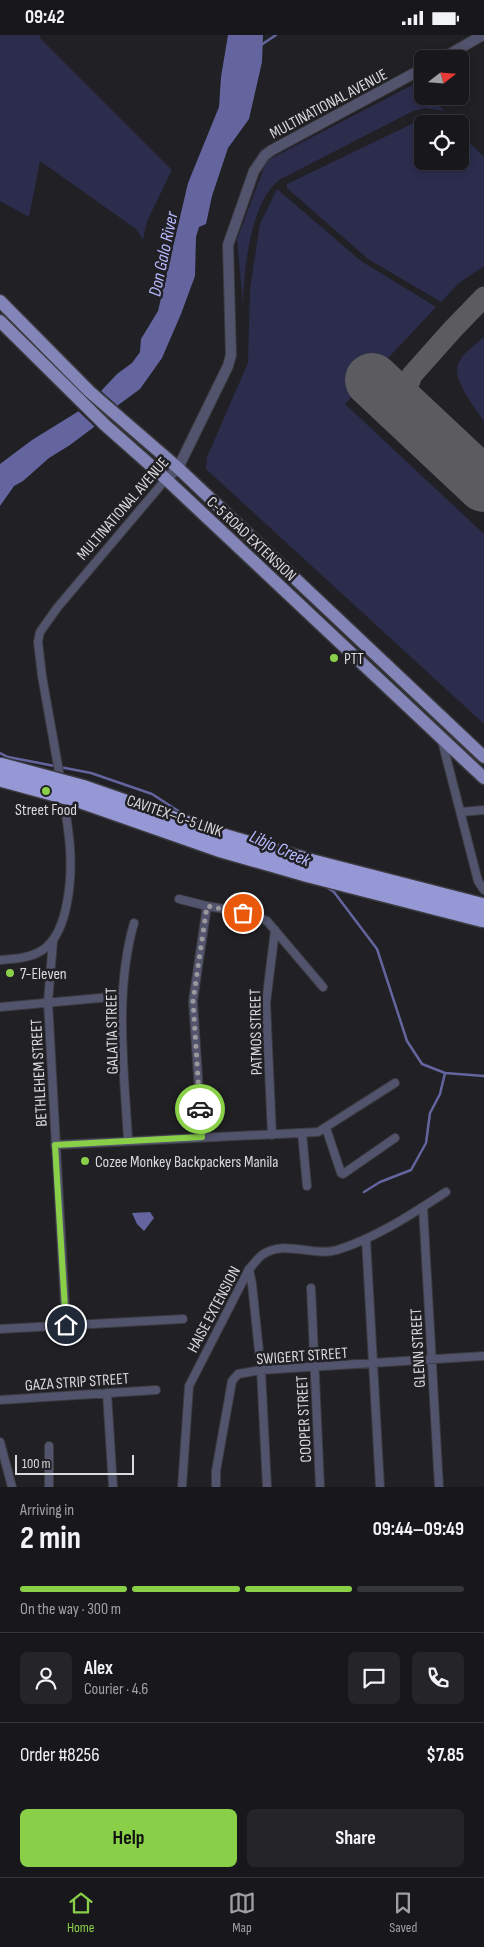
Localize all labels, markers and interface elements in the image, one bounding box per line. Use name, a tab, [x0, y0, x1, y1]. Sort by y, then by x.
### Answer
text: 09:42	[25, 6, 65, 29]
north arrow	[414, 50, 469, 105]
map controls	[414, 50, 469, 170]
street label: MULTINATIONAL AVENUE	[267, 65, 391, 143]
button: locate	[414, 115, 469, 170]
water label: Don Galo River	[144, 209, 183, 298]
street label: MULTINATIONAL AVENUE	[73, 454, 173, 564]
street label: C-5 ROAD EXTENSION	[202, 493, 300, 585]
place label: PTT	[344, 650, 364, 669]
marker: PTT	[328, 652, 340, 664]
marker: Street Food	[40, 785, 52, 797]
street label: CAVITEX–C-5 LINK	[124, 791, 226, 842]
place label: Street Food	[15, 801, 77, 820]
water label: Libjo Creek	[246, 826, 315, 872]
pin	[222, 892, 264, 934]
icon: bag	[229, 899, 257, 927]
place label: 7-Eleven	[20, 965, 67, 984]
marker: 7-Eleven	[4, 967, 16, 979]
street label: GALATIA STREET	[102, 987, 123, 1074]
street label: PATMOS STREET	[246, 988, 267, 1075]
street label: BETHLEHEM STREET	[27, 1018, 52, 1127]
courier	[175, 1084, 225, 1134]
icon: car	[186, 1095, 214, 1123]
place label: Cozee Monkey Backpackers Manila	[95, 1153, 279, 1172]
marker: Cozee Monkey Backpackers Manila	[79, 1155, 91, 1167]
street label: HAISE EXTENSION	[184, 1263, 245, 1356]
pin	[45, 1304, 87, 1346]
street label: GLENN STREET	[407, 1307, 430, 1388]
icon: home	[52, 1311, 80, 1339]
street label: SWIGERT STREET	[256, 1344, 349, 1369]
street label: GAZA STRIP STREET	[24, 1369, 130, 1396]
street label: COOPER STREET	[293, 1374, 316, 1463]
scale bar	[15, 1452, 134, 1475]
text: 100 m	[22, 1455, 51, 1472]
text: Arriving in	[20, 1501, 74, 1520]
text: 09:44–09:49	[373, 1518, 464, 1541]
text: 2 min	[20, 1519, 81, 1558]
text: On the way · 300 m	[20, 1600, 121, 1619]
button: person	[20, 1652, 72, 1704]
button: chat	[348, 1652, 400, 1704]
button: phone	[412, 1652, 464, 1704]
text: Alex	[84, 1657, 113, 1680]
text: Courier · 4.6	[84, 1680, 148, 1699]
text: Order #8256	[20, 1744, 100, 1767]
text: $7.85	[426, 1744, 464, 1767]
button: Help	[20, 1809, 237, 1867]
button: Share	[247, 1809, 464, 1867]
tab: Home	[67, 1889, 95, 1936]
tab: Map	[228, 1889, 256, 1936]
tab: Saved	[389, 1889, 417, 1936]

